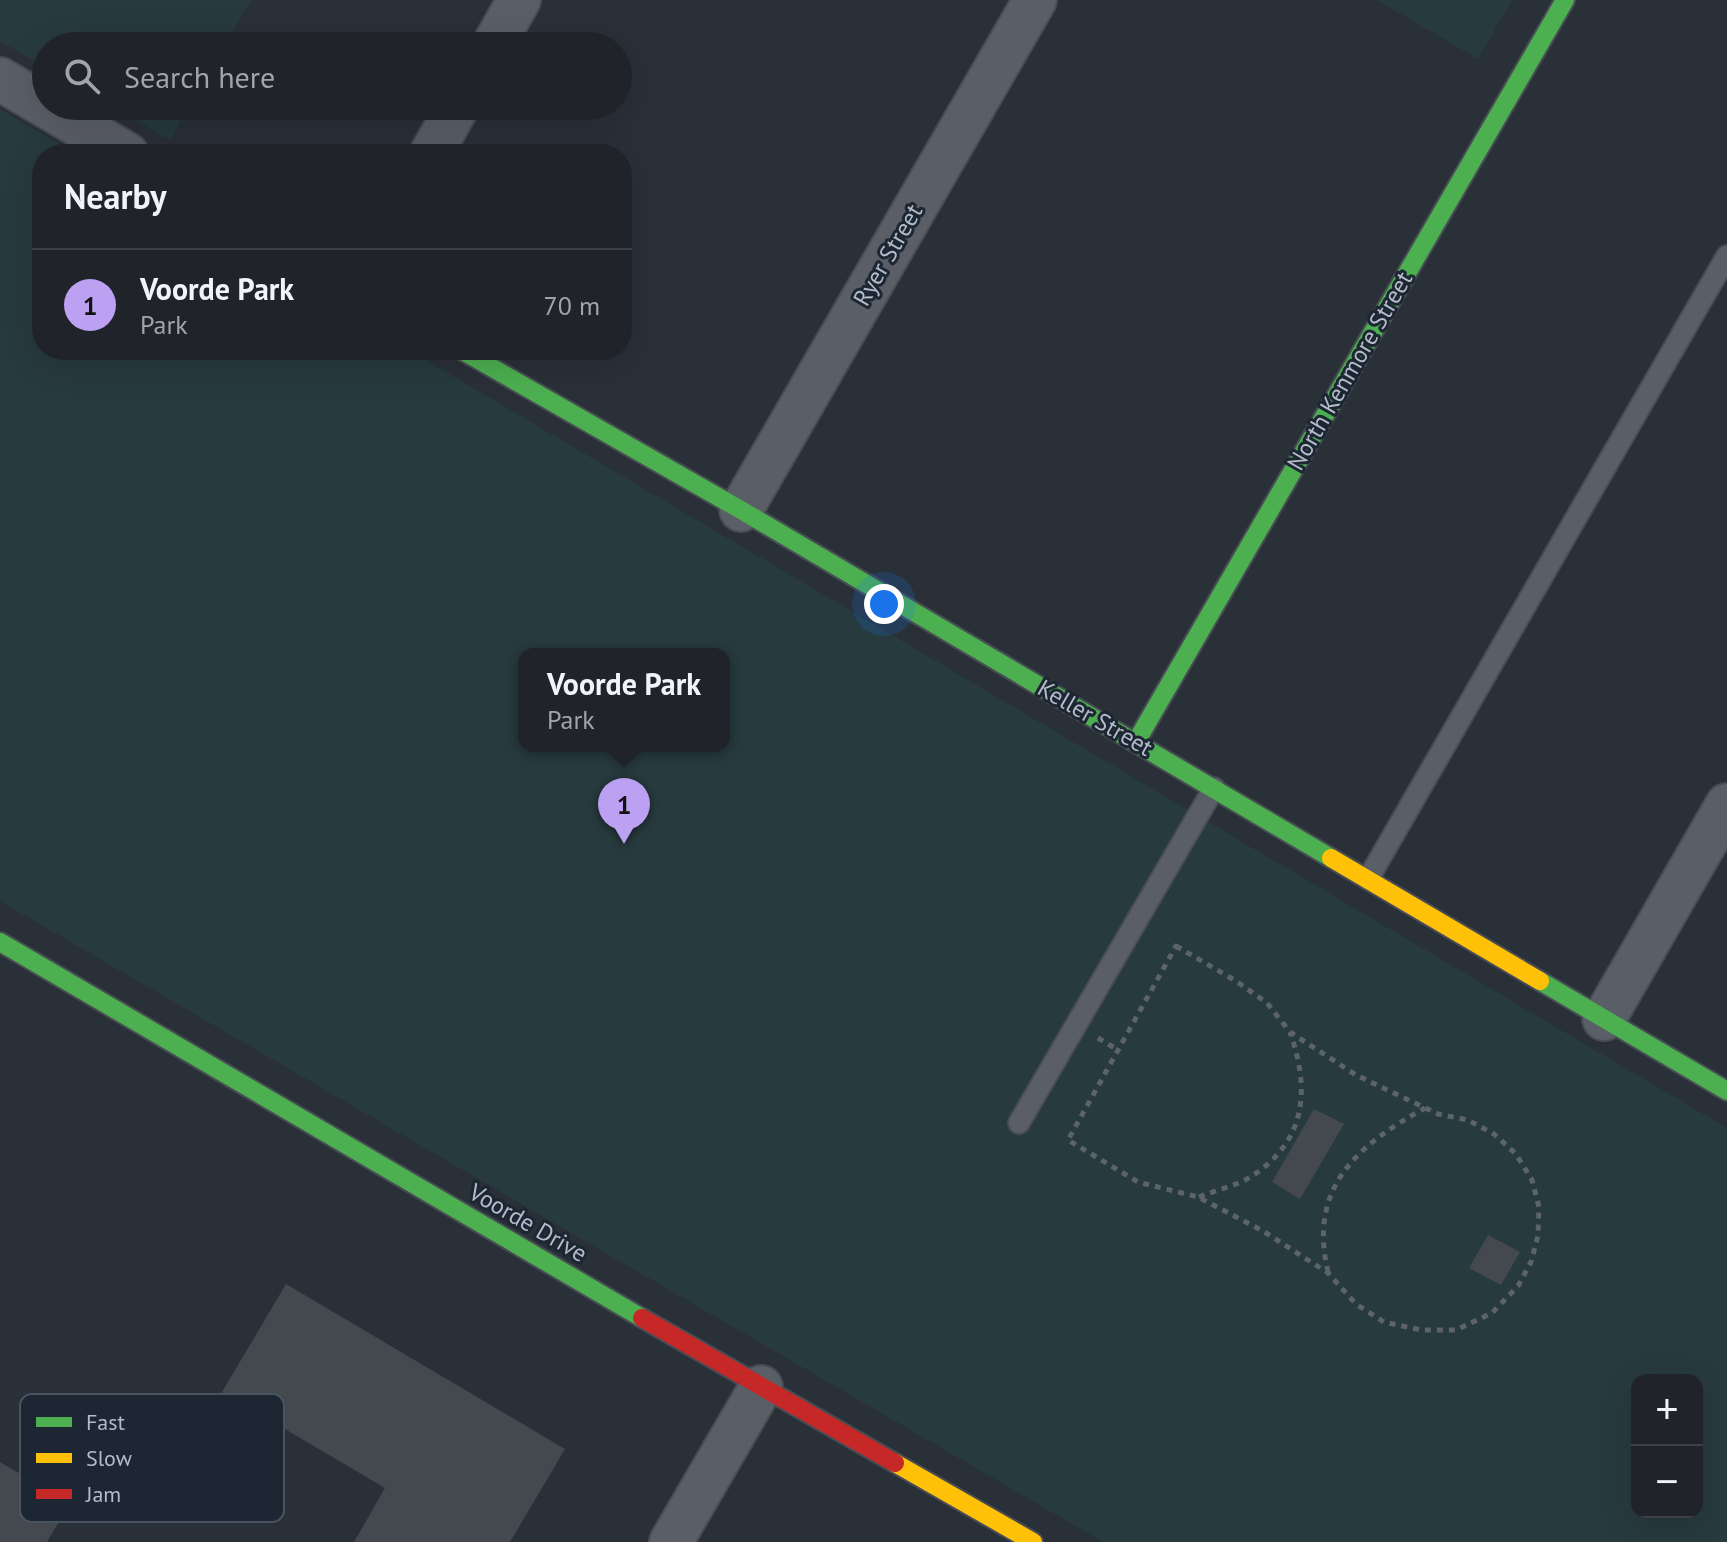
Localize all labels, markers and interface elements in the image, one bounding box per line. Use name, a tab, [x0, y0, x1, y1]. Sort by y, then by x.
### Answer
search box	[32, 32, 632, 120]
icon: search	[60, 54, 104, 98]
text: Search here	[124, 57, 275, 96]
text: Nearby	[64, 174, 166, 218]
street label: Ryer Street	[846, 198, 929, 311]
street label: North Kenmore Street	[1280, 266, 1419, 476]
text: Voorde Park	[140, 269, 294, 308]
text: 1	[83, 289, 97, 322]
text: 70 m	[544, 289, 600, 322]
text: Park	[140, 308, 188, 341]
your location	[864, 584, 904, 624]
popup	[518, 648, 730, 752]
text: Voorde Park	[547, 664, 701, 703]
street label: Keller Street	[1032, 672, 1158, 763]
text: Park	[547, 703, 595, 736]
pin: 1	[598, 778, 650, 844]
street label: Voorde Drive	[463, 1176, 593, 1269]
map controls	[1631, 1374, 1703, 1518]
button: +	[1631, 1374, 1703, 1446]
legend	[20, 1394, 284, 1522]
text: Fast	[86, 1408, 126, 1436]
text: Slow	[86, 1444, 132, 1472]
button: −	[1631, 1446, 1703, 1518]
text: Jam	[85, 1480, 121, 1508]

